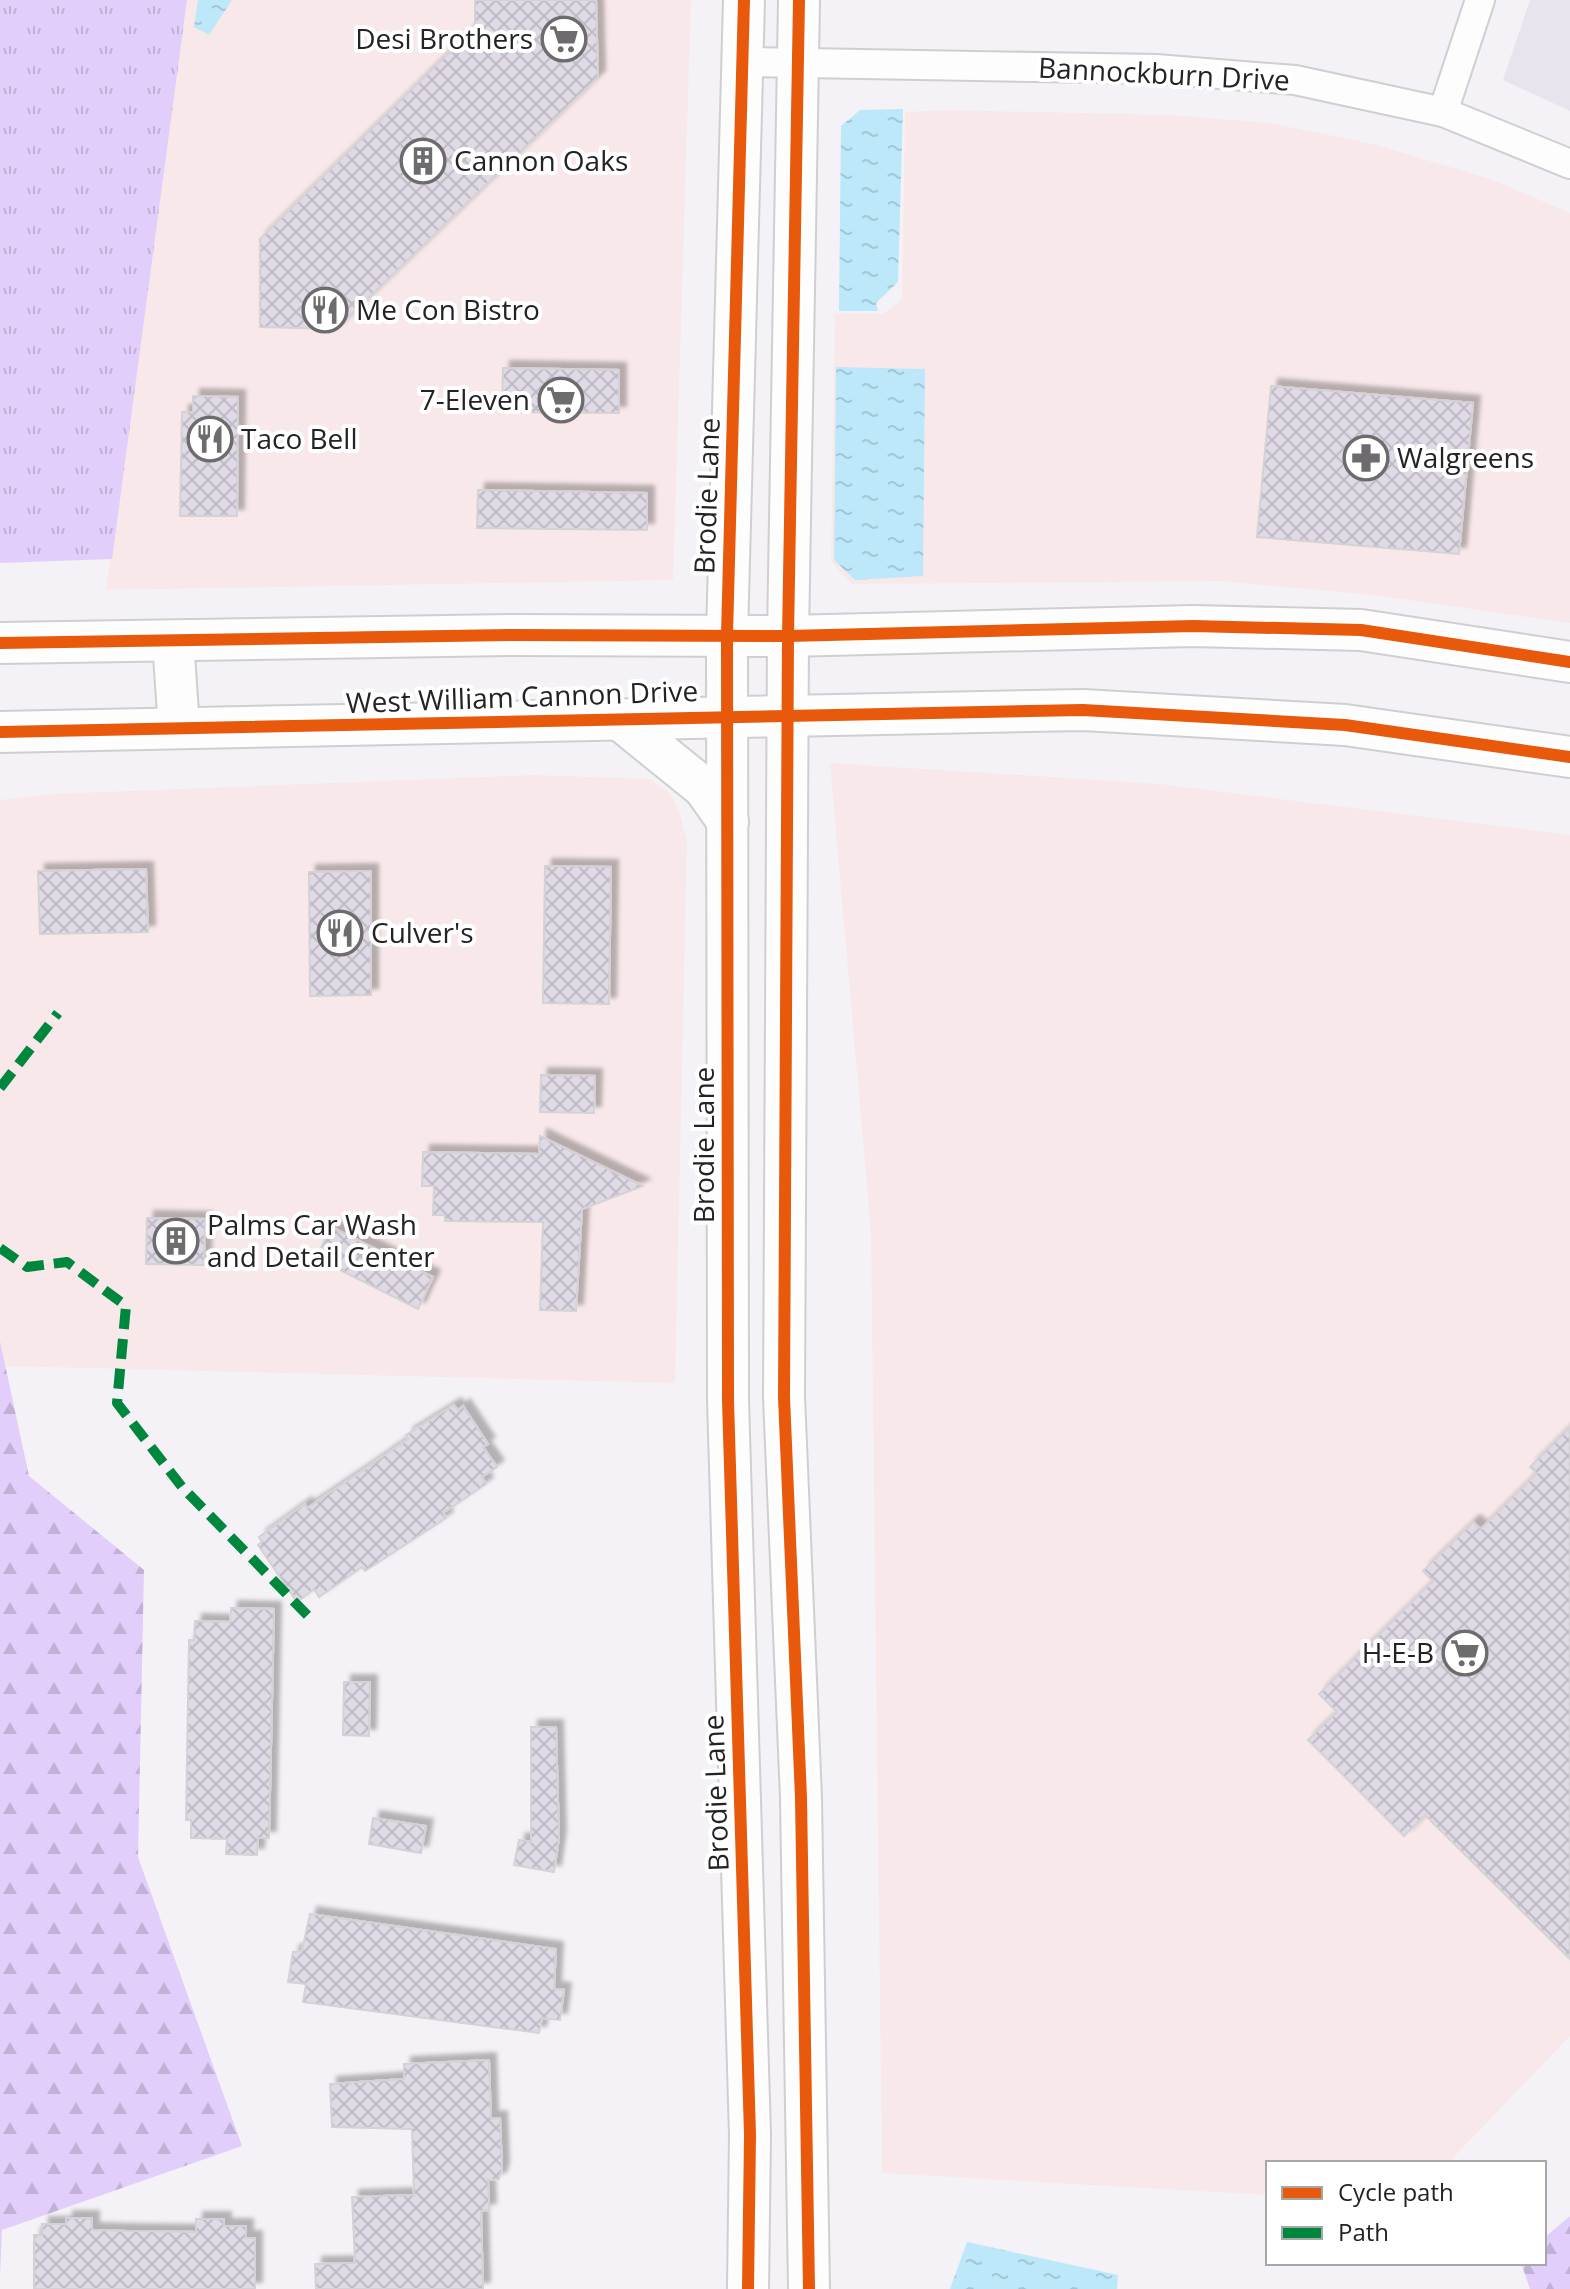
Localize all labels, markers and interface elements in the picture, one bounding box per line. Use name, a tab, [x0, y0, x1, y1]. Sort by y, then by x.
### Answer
supermarket icon: Desi Brothers	[540, 15, 588, 63]
place label: Desi Brothers	[355, 19, 533, 57]
street label: Bannockburn Drive	[1037, 47, 1291, 99]
building icon: Cannon Oaks	[399, 137, 447, 185]
place label: Cannon Oaks	[454, 141, 628, 179]
restaurant icon: Me Con Bistro	[301, 286, 349, 334]
place label: Me Con Bistro	[356, 290, 540, 328]
supermarket icon: 7-Eleven	[537, 376, 585, 424]
place label: 7-Eleven	[420, 380, 530, 418]
restaurant icon: Taco Bell	[186, 415, 234, 463]
street label: Brodie Lane	[684, 417, 728, 575]
place label: Taco Bell	[241, 419, 357, 457]
pharmacy icon: Walgreens	[1342, 434, 1390, 482]
place label: Walgreens	[1397, 438, 1534, 476]
street label: West William Cannon Drive	[345, 671, 699, 721]
restaurant icon: Culver's	[316, 909, 364, 957]
place label: Culver's	[371, 913, 474, 951]
street label: Brodie Lane	[684, 1067, 722, 1223]
place label: Palms Car Wash and Detail Center	[207, 1205, 435, 1275]
building icon: Palms Car Wash and Detail Center	[152, 1217, 200, 1265]
supermarket icon: H-E-B	[1441, 1629, 1489, 1677]
place label: H-E-B	[1362, 1633, 1434, 1671]
street label: Brodie Lane	[693, 1714, 737, 1872]
legend	[1266, 2161, 1546, 2265]
text: Cycle path	[1338, 2175, 1454, 2208]
text: Path	[1338, 2215, 1389, 2248]

